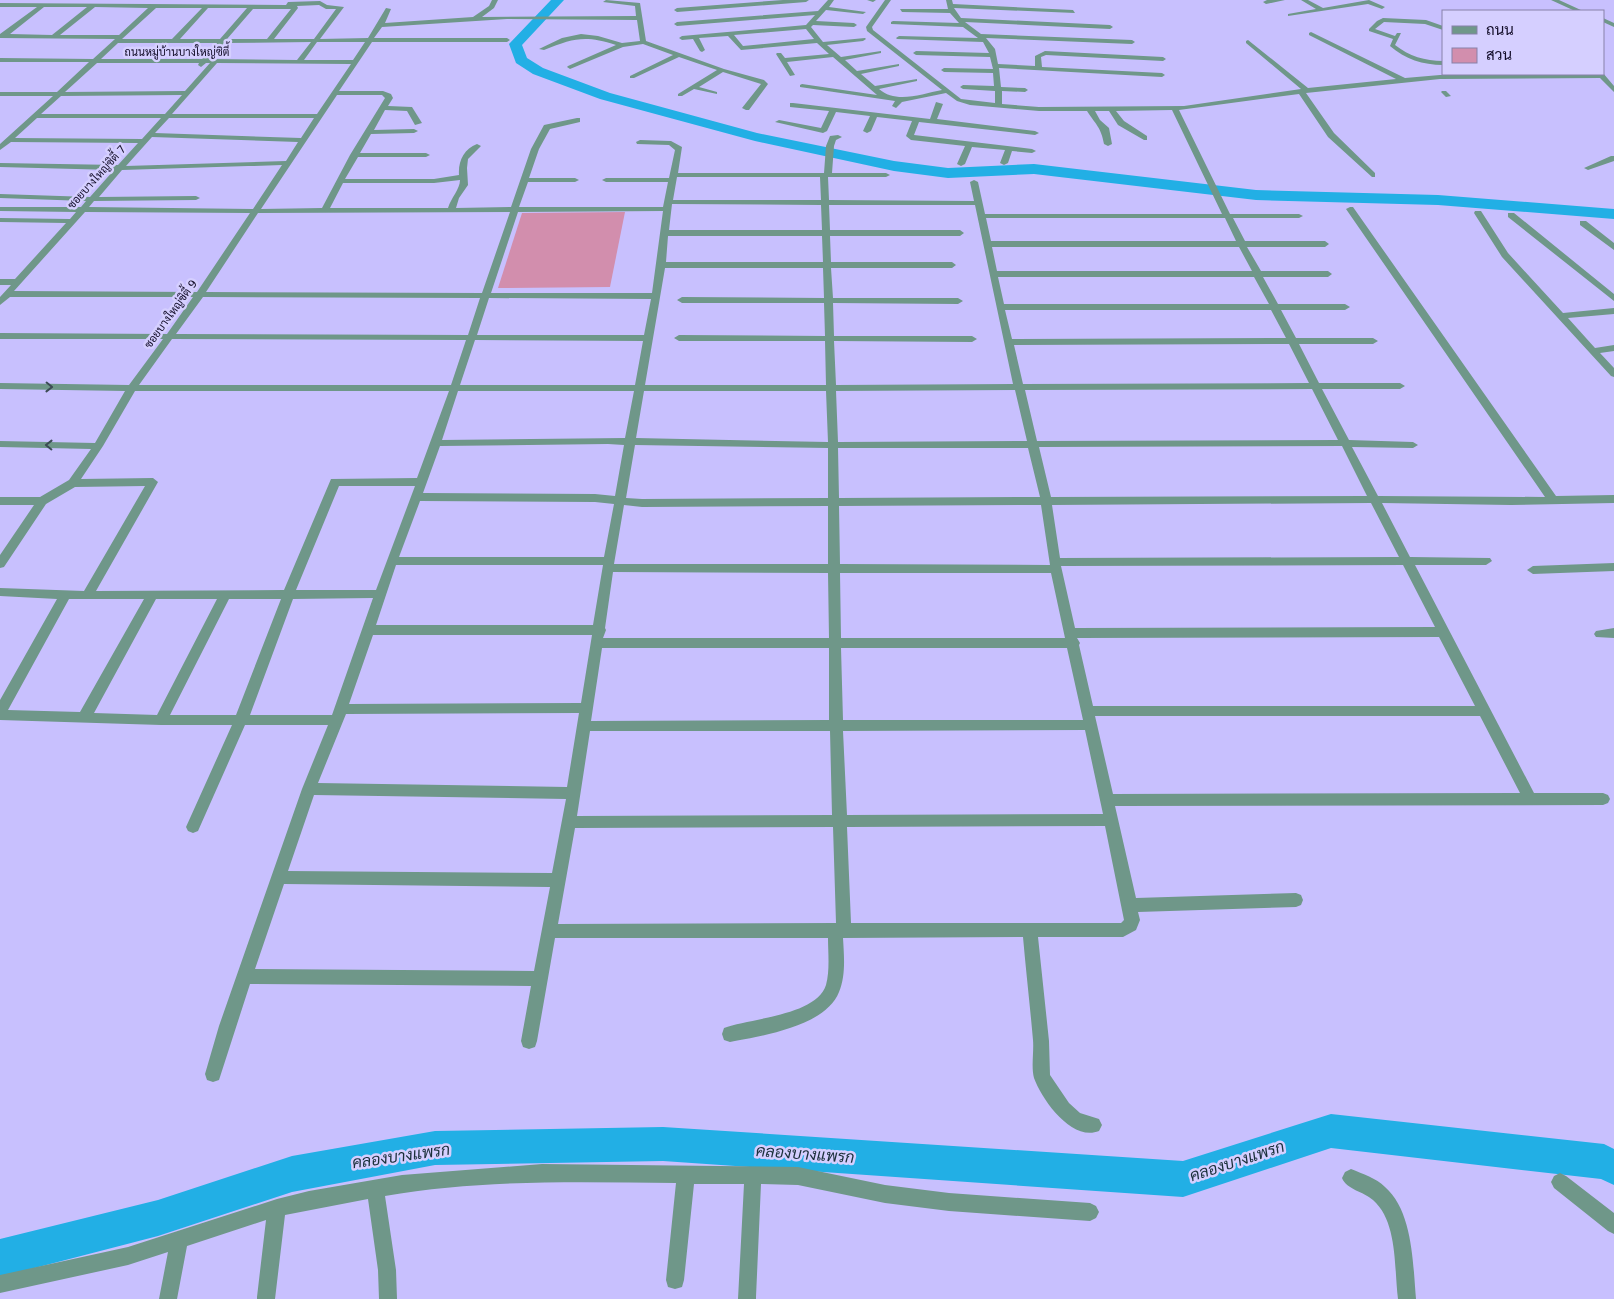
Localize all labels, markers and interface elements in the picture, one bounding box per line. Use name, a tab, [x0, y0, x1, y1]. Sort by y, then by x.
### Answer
legend	[1442, 10, 1604, 75]
text: ถนน	[1486, 21, 1514, 39]
street label: ถนนหมู่บ้านบางใหญ่ซิตี้	[125, 41, 230, 60]
text: สวน	[1486, 46, 1512, 64]
street label: ซอยบางใหญ่ซิตี้ 7	[61, 139, 129, 212]
street label: ซอยบางใหญ่ซิตี้ 9	[138, 274, 200, 351]
one-way arrow	[45, 382, 53, 392]
one-way arrow	[45, 440, 53, 450]
water label: คลองบางแพรก	[1187, 1137, 1287, 1185]
water label: คลองบางแพรก	[351, 1140, 451, 1172]
water label: คลองบางแพรก	[755, 1141, 855, 1167]

